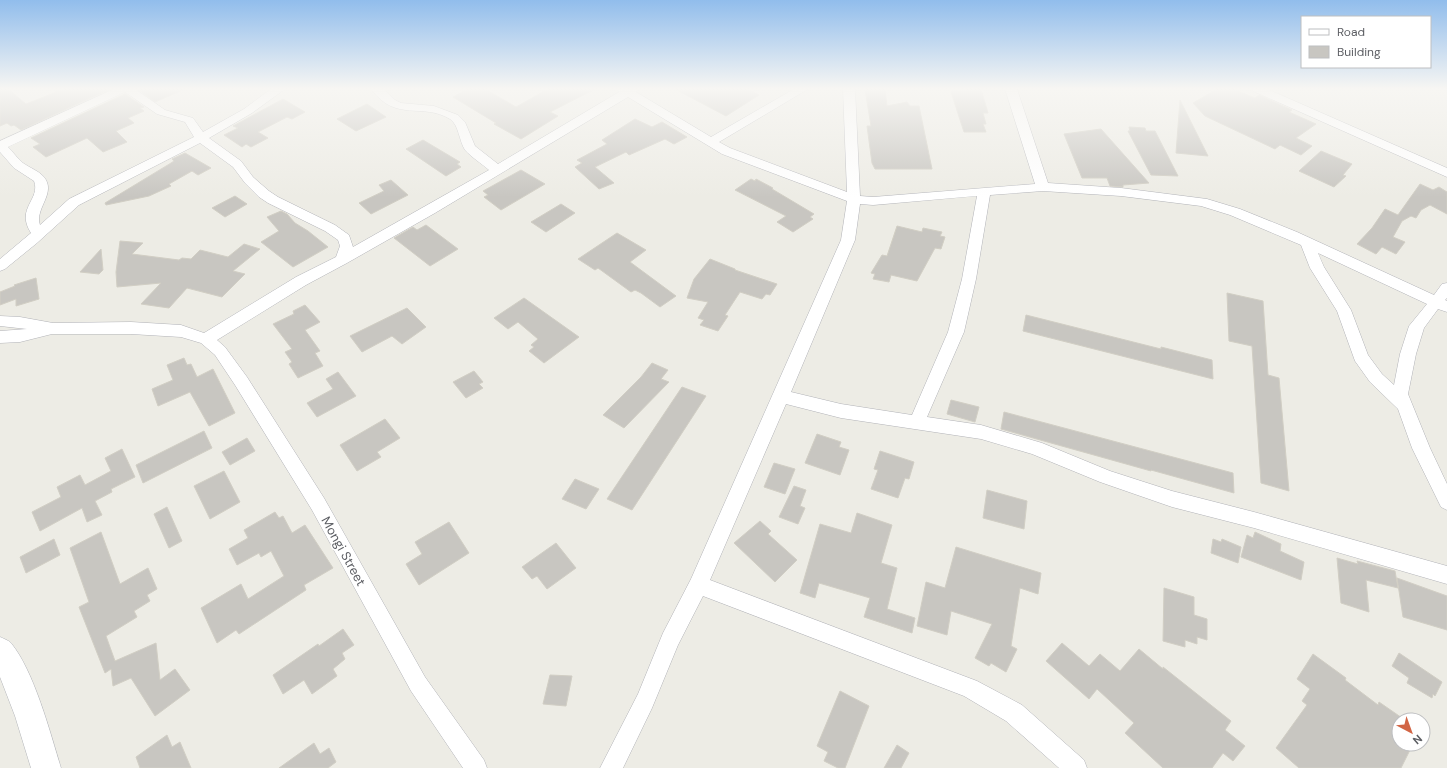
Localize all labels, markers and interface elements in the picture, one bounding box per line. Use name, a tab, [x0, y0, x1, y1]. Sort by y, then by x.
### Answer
legend	[1301, 16, 1431, 68]
text: Road	[1337, 24, 1365, 40]
text: Building	[1337, 44, 1381, 60]
street label: Mongi Street	[318, 514, 370, 589]
north arrow	[1391, 712, 1431, 752]
text: N	[1410, 732, 1425, 747]

